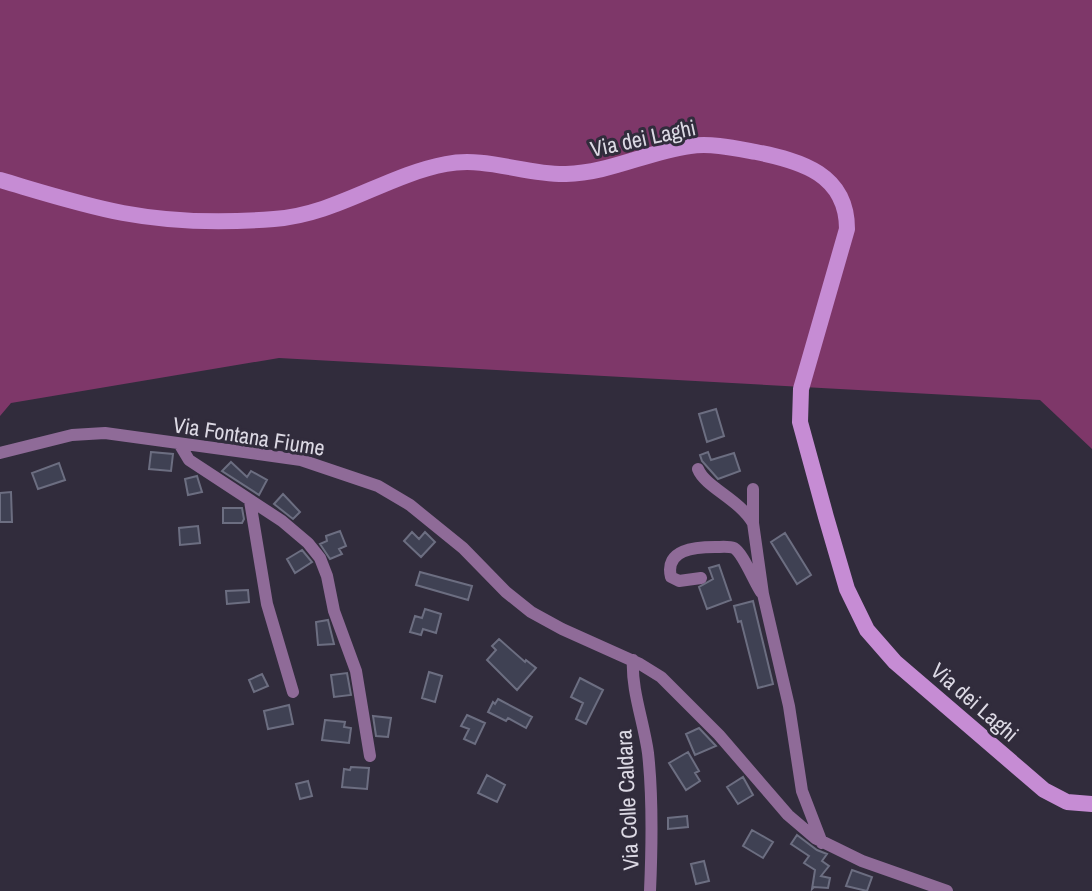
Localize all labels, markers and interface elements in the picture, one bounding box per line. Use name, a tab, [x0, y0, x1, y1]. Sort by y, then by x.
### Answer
street label: Via dei Laghi	[588, 112, 698, 164]
street label: Via Fontana Fiume	[171, 409, 327, 463]
street label: Via dei Laghi	[925, 656, 1025, 748]
street label: Via Colle Caldara	[608, 729, 646, 871]

